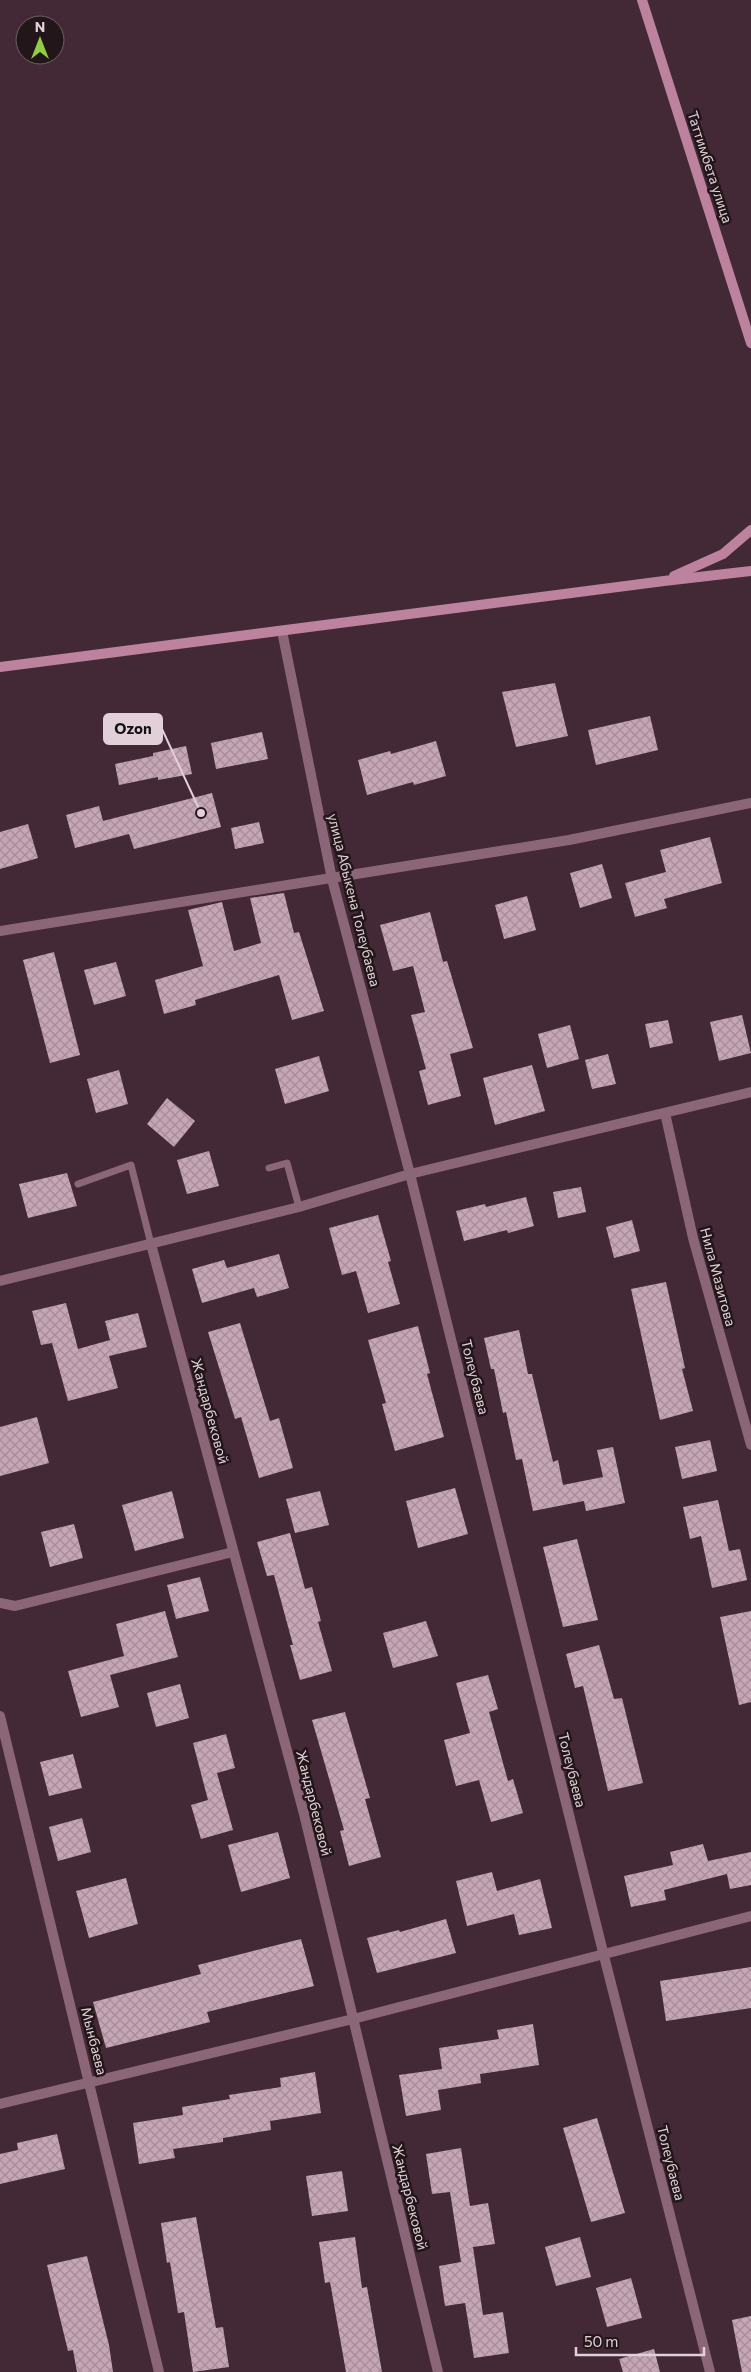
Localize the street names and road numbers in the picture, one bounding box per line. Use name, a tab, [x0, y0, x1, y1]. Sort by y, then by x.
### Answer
street label: Таттимбета улица	[684, 109, 737, 225]
street label: улица Абыкена Толеубаева	[325, 811, 384, 988]
street label: Нила Мазитова	[697, 1226, 740, 1328]
street label: Толеубаева	[458, 1338, 493, 1416]
street label: Жандарбековой	[188, 1356, 233, 1466]
street label: Толеубаева	[555, 1731, 590, 1809]
street label: Жандарбековой	[293, 1748, 336, 1858]
street label: Мынбаева	[78, 2005, 111, 2077]
street label: Толеубаева	[654, 2124, 689, 2202]
street label: Жандарбековой	[389, 2142, 432, 2252]

